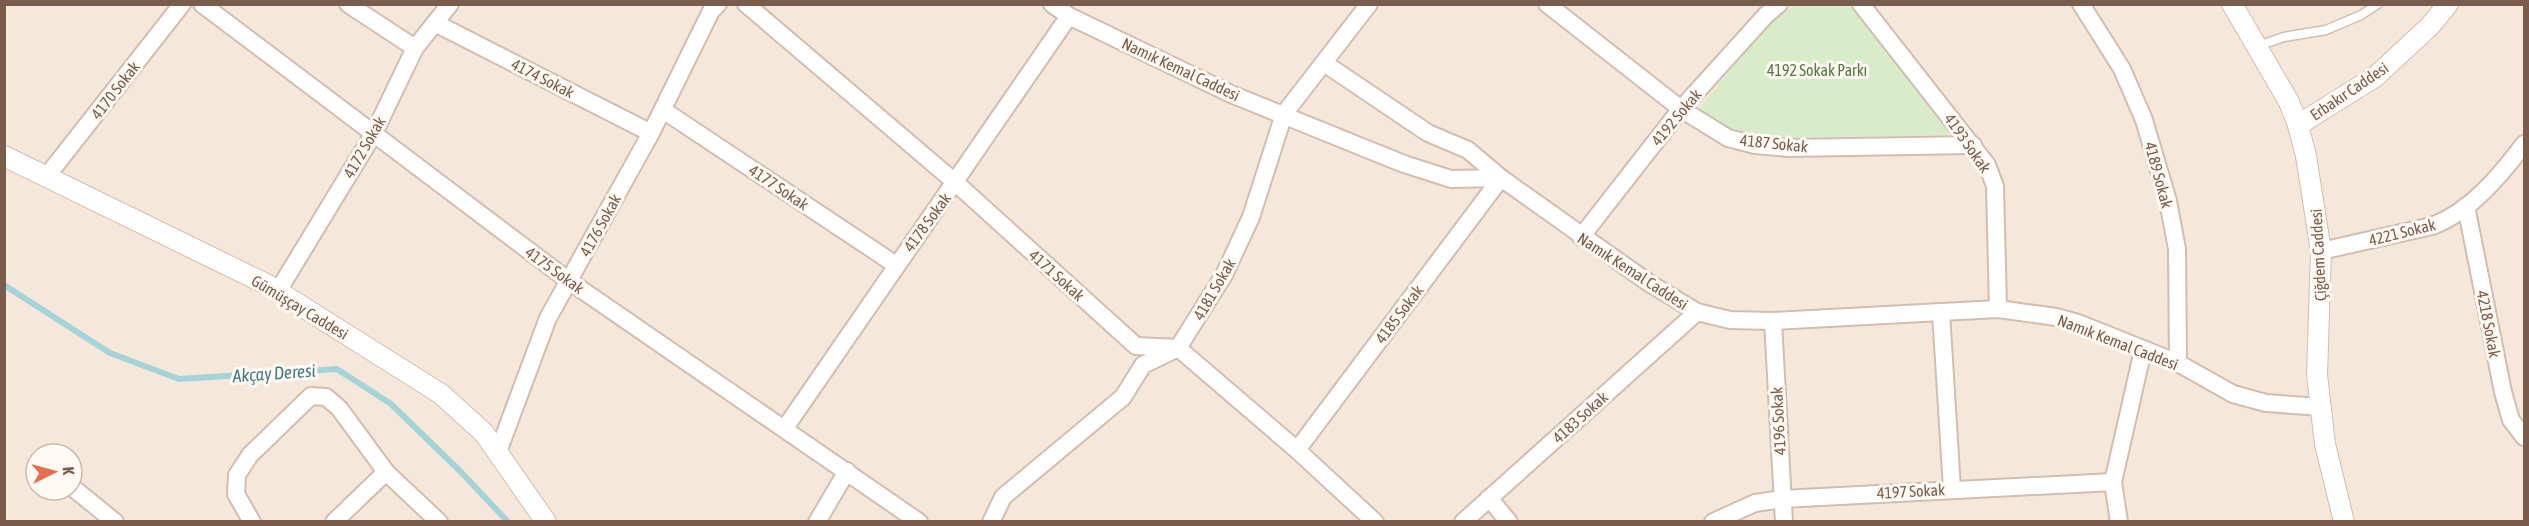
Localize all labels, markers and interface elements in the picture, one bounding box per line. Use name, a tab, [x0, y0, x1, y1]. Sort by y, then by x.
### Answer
street label: Namık Kemal Caddesi	[1119, 34, 1243, 104]
street label: 4174 Sokak	[509, 55, 577, 101]
street label: 4170 Sokak	[87, 58, 143, 122]
street label: Erbakır Caddesi	[2307, 58, 2391, 124]
park label: 4192 Sokak Parkı	[1767, 61, 1867, 79]
street label: 4192 Sokak	[1647, 85, 1705, 149]
street label: 4193 Sokak	[1941, 110, 1995, 176]
street label: 4172 Sokak	[339, 113, 389, 181]
street label: 4187 Sokak	[1739, 130, 1809, 156]
street label: 4189 Sokak	[2142, 140, 2176, 210]
street label: 4177 Sokak	[746, 161, 812, 213]
street label: 4178 Sokak	[900, 189, 954, 255]
street label: 4176 Sokak	[576, 191, 624, 259]
street label: Çiğdem Caddesi	[2307, 208, 2330, 302]
street label: 4221 Sokak	[2367, 215, 2437, 249]
street label: Namık Kemal Caddesi	[1574, 229, 1692, 313]
street label: 4175 Sokak	[522, 243, 588, 297]
street label: 4171 Sokak	[1026, 246, 1088, 304]
street label: 4181 Sokak	[1189, 255, 1239, 323]
street label: Gümüşçay Caddesi	[248, 271, 352, 344]
street label: 4185 Sokak	[1371, 281, 1427, 347]
street label: 4218 Sokak	[2474, 289, 2504, 359]
street label: Namık Kemal Caddesi	[2055, 311, 2181, 373]
water label: Akçay Deresi	[231, 360, 316, 386]
street label: 4196 Sokak	[1767, 387, 1789, 455]
street label: 4183 Sokak	[1549, 388, 1611, 446]
north arrow	[24, 442, 84, 502]
text: K	[60, 466, 78, 476]
street label: 4197 Sokak	[1877, 480, 1945, 502]

